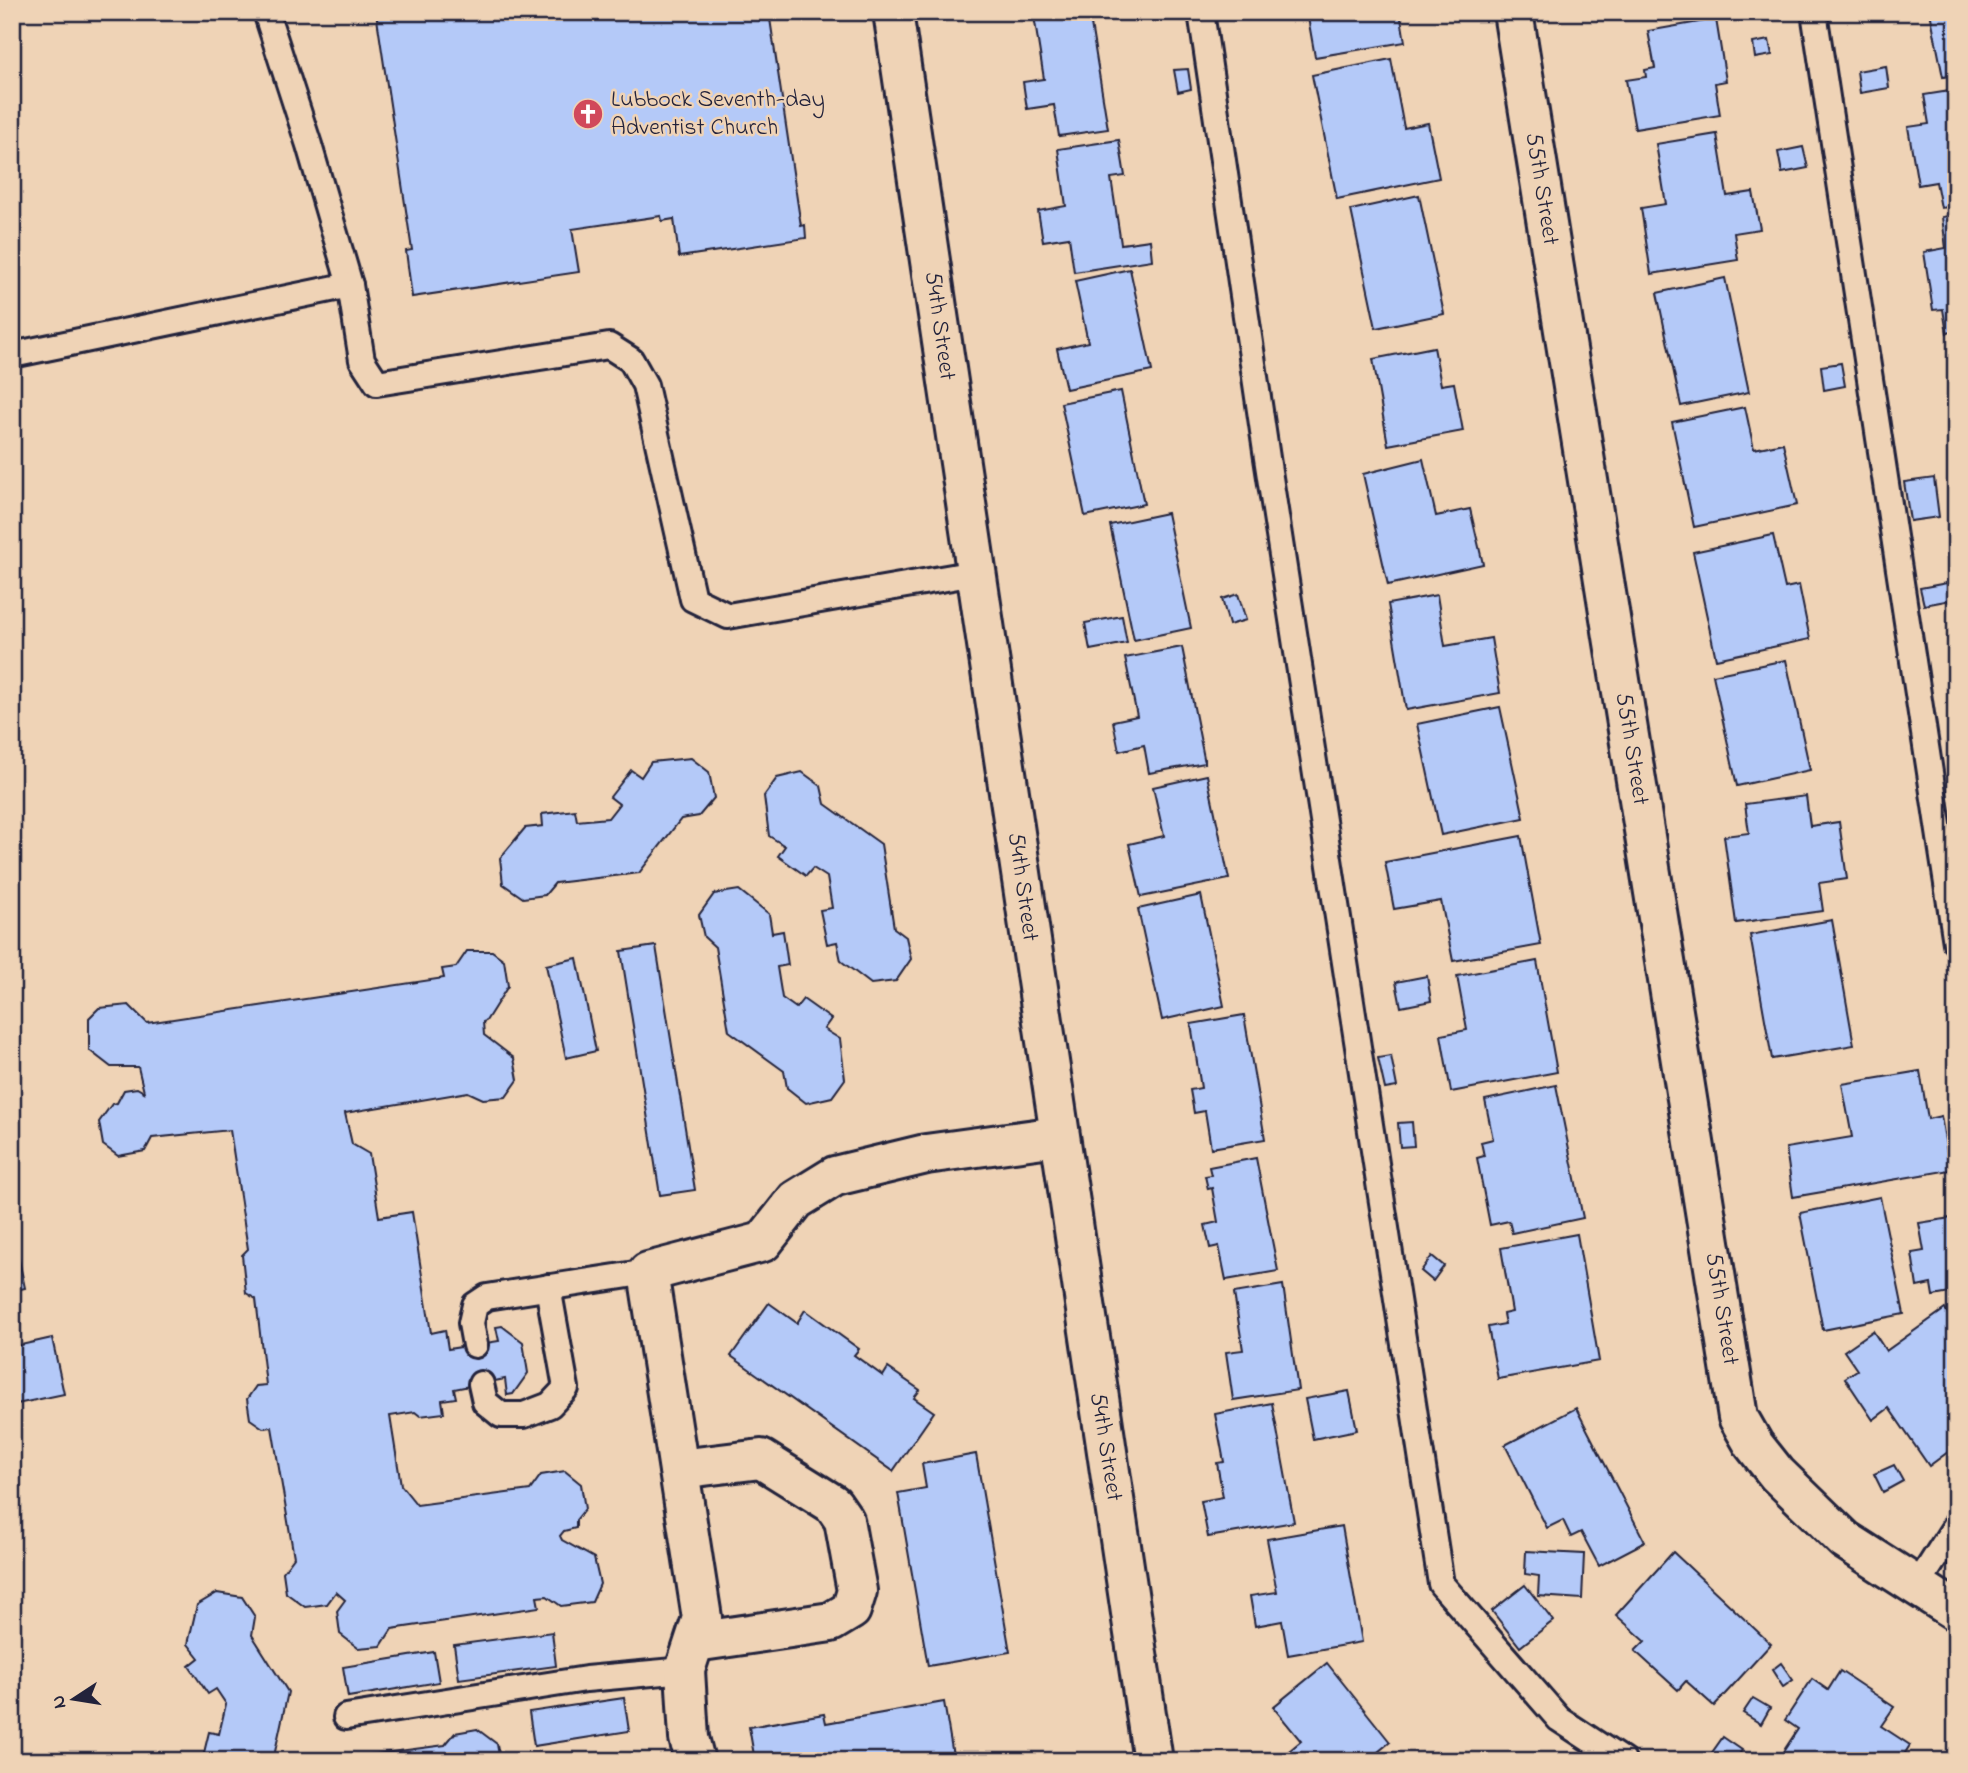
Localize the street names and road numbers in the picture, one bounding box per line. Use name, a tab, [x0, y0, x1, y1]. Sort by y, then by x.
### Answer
street label: 55th Street	[1515, 130, 1567, 248]
street label: 54th Street	[914, 269, 964, 383]
street label: 55th Street	[1605, 690, 1657, 808]
street label: 54th Street	[997, 830, 1047, 944]
street label: 55th Street	[1695, 1250, 1747, 1368]
street label: 54th Street	[1079, 1390, 1131, 1504]

